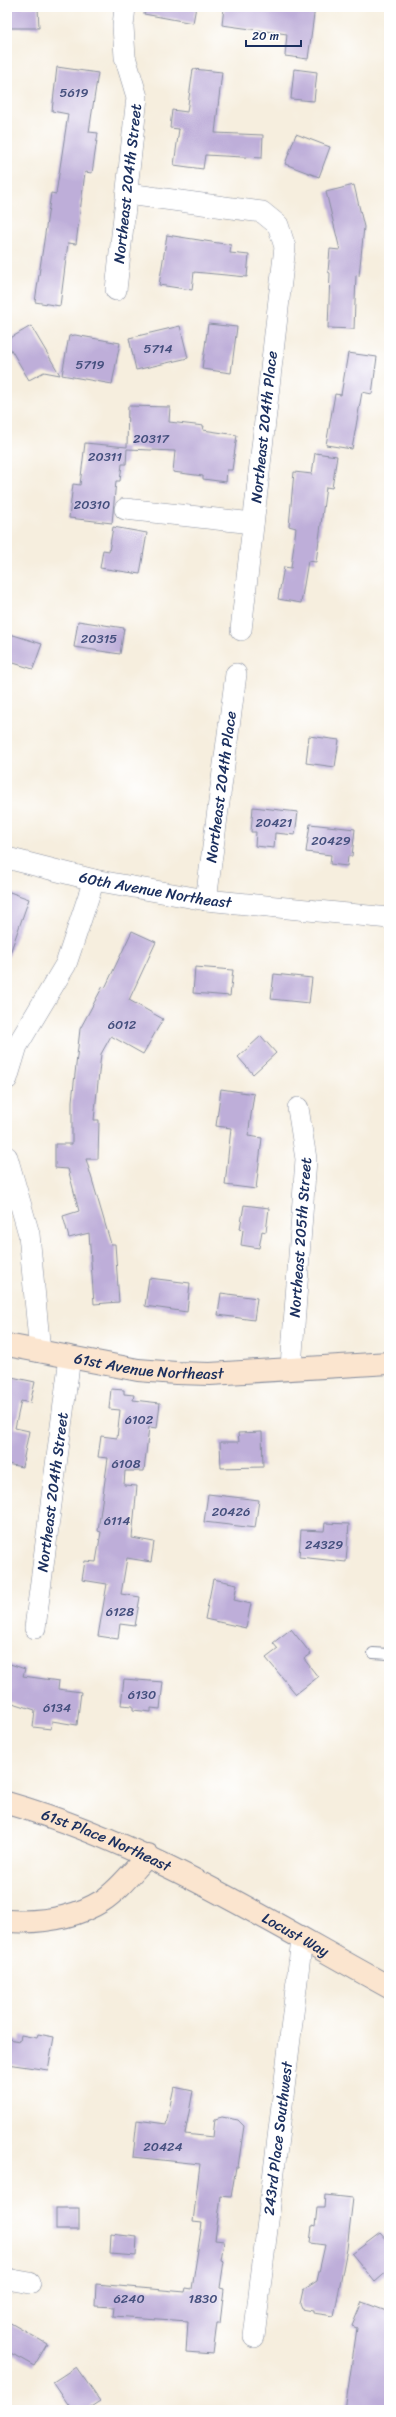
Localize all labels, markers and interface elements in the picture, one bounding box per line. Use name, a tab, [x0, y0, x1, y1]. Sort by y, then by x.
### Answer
scale bar	[246, 22, 301, 48]
text: 20 m	[252, 25, 279, 47]
house number: 5619	[60, 81, 88, 104]
street label: Northeast 204th Street	[106, 102, 149, 265]
house number: 5714	[143, 337, 173, 360]
street label: Northeast 204th Place	[243, 349, 285, 504]
house number: 5719	[76, 353, 104, 376]
house number: 20317	[133, 427, 171, 450]
house number: 20311	[88, 445, 122, 468]
house number: 20310	[74, 493, 110, 516]
house number: 20315	[81, 627, 117, 650]
street label: Northeast 204th Place	[198, 709, 244, 864]
house number: 20421	[256, 811, 293, 834]
house number: 20429	[311, 829, 351, 852]
street label: 60th Avenue Northeast	[76, 864, 234, 916]
house number: 6012	[108, 1013, 137, 1036]
street label: Northeast 205th Street	[282, 1156, 319, 1318]
street label: 61st Avenue Northeast	[72, 1345, 225, 1387]
house number: 6102	[125, 1408, 154, 1431]
street label: Northeast 204th Street	[29, 1410, 76, 1574]
house number: 6108	[111, 1452, 141, 1475]
house number: 20426	[212, 1500, 250, 1523]
house number: 6114	[104, 1509, 130, 1532]
house number: 24329	[305, 1533, 343, 1556]
house number: 6128	[106, 1600, 134, 1623]
house number: 6130	[128, 1683, 156, 1706]
house number: 6134	[43, 1696, 71, 1719]
street label: 61st Place Northeast	[38, 1802, 176, 1880]
street label: Locust Way	[257, 1905, 334, 1964]
street label: 243rd Place Southwest	[256, 2059, 300, 2217]
house number: 20424	[143, 2135, 183, 2158]
house number: 6240	[113, 2287, 145, 2310]
house number: 1830	[189, 2287, 217, 2310]

